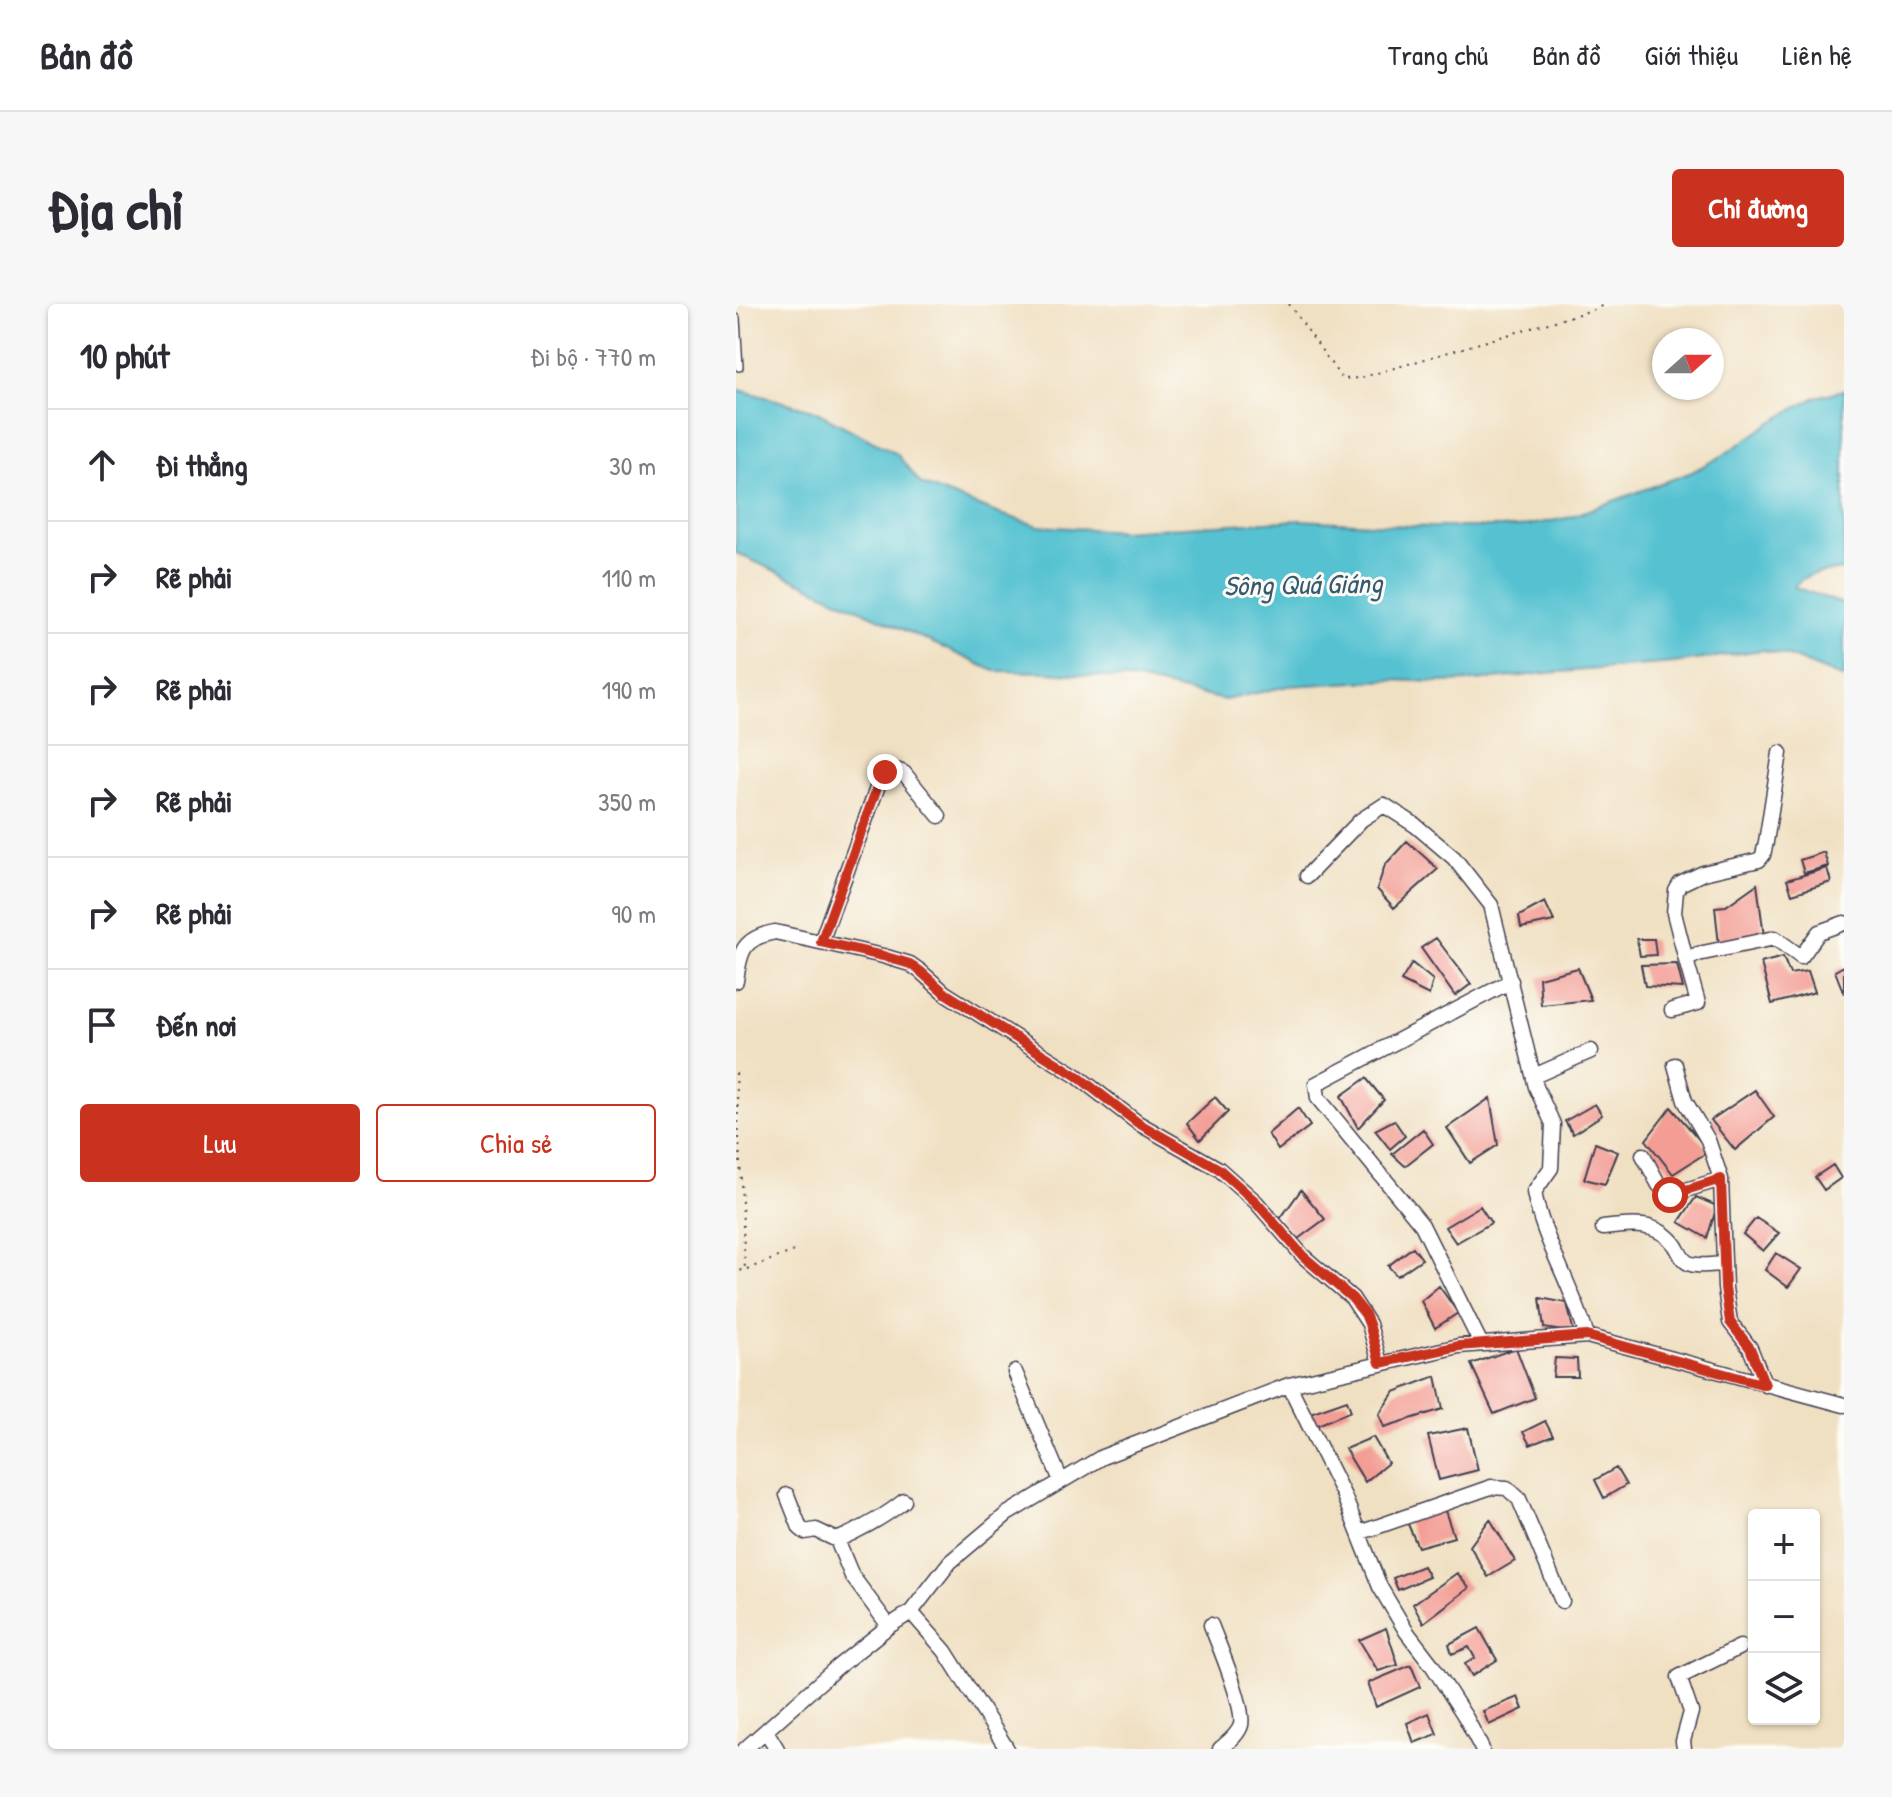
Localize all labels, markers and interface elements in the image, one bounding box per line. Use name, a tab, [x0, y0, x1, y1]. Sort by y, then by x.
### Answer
text: Bản đồ	[40, 29, 133, 81]
text: Trang chủ	[1388, 36, 1488, 74]
text: Bản đồ	[1532, 36, 1600, 74]
text: Giới thiệu	[1644, 36, 1738, 74]
text: Liên hệ	[1782, 36, 1852, 74]
button: Chỉ đường	[1672, 169, 1844, 247]
text: Địa chỉ	[48, 171, 184, 246]
north arrow	[1652, 328, 1724, 400]
text: 10 phút	[80, 333, 170, 379]
text: Đi bộ · 770 m	[530, 339, 656, 374]
icon: ahead	[80, 443, 124, 487]
text: Đi thẳng	[156, 445, 248, 485]
text: 30 m	[609, 448, 656, 483]
icon: right	[80, 555, 124, 599]
text: Rẽ phải	[156, 557, 232, 597]
text: 110 m	[602, 560, 656, 595]
water label: Sông Quá Giáng	[1223, 564, 1384, 604]
icon: right	[80, 667, 124, 711]
text: Rẽ phải	[156, 669, 232, 709]
text: 190 m	[602, 672, 656, 707]
route end	[867, 754, 903, 790]
icon: right	[80, 779, 124, 823]
text: Rẽ phải	[156, 781, 232, 821]
text: 350 m	[598, 784, 656, 819]
icon: right	[80, 891, 124, 935]
text: Rẽ phải	[156, 893, 232, 933]
text: 90 m	[611, 896, 656, 931]
icon: arrive	[80, 1003, 124, 1047]
text: Đến nơi	[156, 1005, 237, 1045]
button: Lưu	[80, 1104, 360, 1182]
button: Chia sẻ	[376, 1104, 656, 1182]
route start	[1652, 1177, 1688, 1213]
map controls	[1748, 1509, 1820, 1725]
button: +	[1748, 1509, 1820, 1581]
button: −	[1748, 1581, 1820, 1653]
button: layers	[1748, 1653, 1820, 1725]

